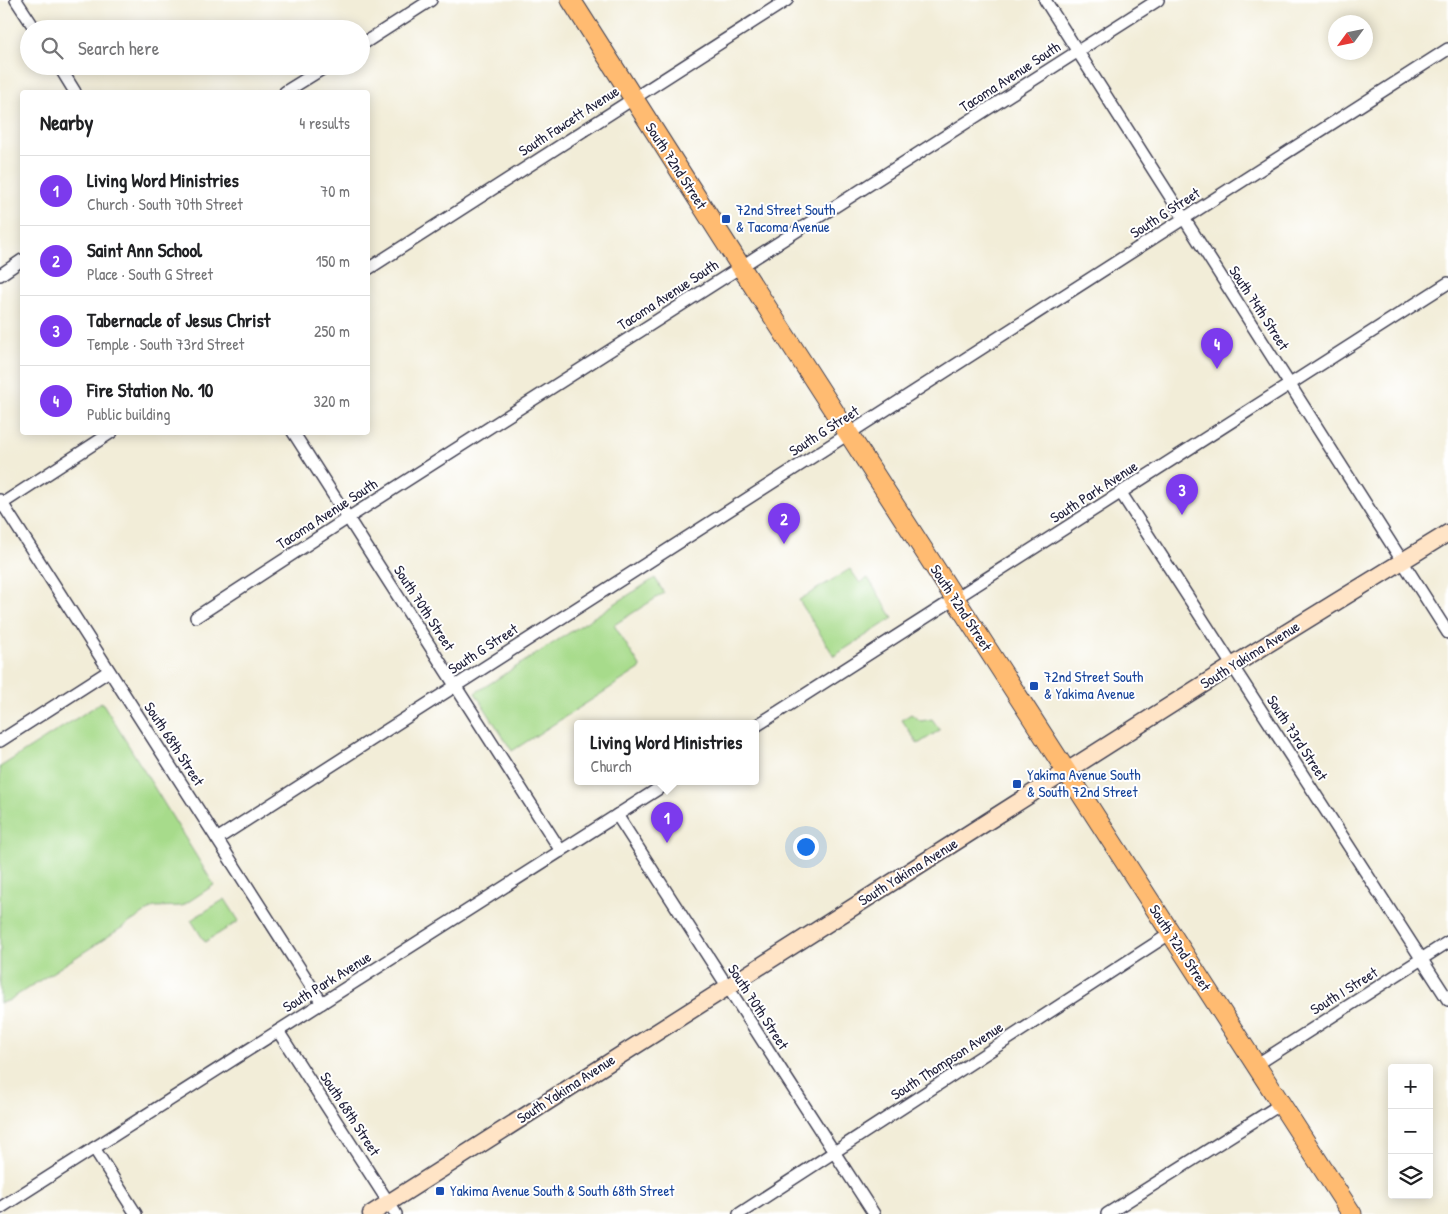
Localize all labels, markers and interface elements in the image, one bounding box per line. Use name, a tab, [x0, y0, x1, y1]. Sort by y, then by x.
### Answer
north arrow	[1328, 15, 1373, 60]
search box	[20, 20, 370, 75]
icon: search	[38, 34, 66, 62]
text: Search here	[78, 35, 159, 61]
street label: Tacoma Avenue South	[955, 36, 1064, 117]
street label: South Fawcett Avenue	[514, 80, 623, 161]
text: Nearby	[40, 108, 93, 137]
text: 4 results	[299, 112, 350, 134]
street label: South 72nd Street	[641, 118, 713, 214]
text: Living Word Ministries	[87, 167, 239, 193]
text: 1	[53, 180, 59, 202]
text: 70 m	[320, 180, 350, 202]
street label: South G Street	[1126, 182, 1204, 243]
text: Church · South 70th Street	[87, 193, 243, 215]
place label: 72nd Street South & Tacoma Avenue	[736, 199, 835, 237]
marker: 72nd Street South & Tacoma Avenue	[720, 213, 732, 225]
text: Saint Ann School	[87, 237, 202, 263]
text: 2	[52, 250, 60, 272]
text: 150 m	[316, 250, 350, 272]
street label: Tacoma Avenue South	[613, 254, 722, 335]
street label: South 74th Street	[1224, 261, 1295, 355]
text: Place · South G Street	[87, 263, 213, 285]
text: Tabernacle of Jesus Christ	[87, 307, 270, 333]
text: 3	[52, 320, 60, 342]
text: 250 m	[314, 320, 350, 342]
pin: 4	[1201, 328, 1233, 369]
text: Temple · South 73rd Street	[87, 333, 244, 355]
text: Fire Station No. 10	[87, 377, 213, 403]
text: 4	[53, 390, 59, 412]
text: 320 m	[314, 390, 350, 412]
street label: South G Street	[785, 400, 863, 461]
text: Public building	[87, 403, 170, 425]
street label: South Park Avenue	[1046, 455, 1142, 528]
street label: Tacoma Avenue South	[272, 473, 381, 554]
pin: 3	[1166, 474, 1198, 515]
pin: 2	[768, 503, 800, 544]
street label: South 72nd Street	[926, 560, 998, 656]
street label: South 70th Street	[389, 561, 460, 655]
street label: South Yakima Avenue	[1196, 616, 1303, 694]
street label: South G Street	[444, 618, 522, 679]
place label: 72nd Street South & Yakima Avenue	[1044, 666, 1143, 704]
marker: 72nd Street South & Yakima Avenue	[1028, 680, 1040, 692]
street label: South 73rd Street	[1262, 691, 1333, 785]
street label: South 68th Street	[139, 698, 210, 790]
popup	[574, 720, 759, 785]
text: Living Word Ministries	[591, 729, 742, 755]
text: Church	[591, 755, 632, 777]
place label: Yakima Avenue South & South 72nd Street	[1027, 764, 1141, 802]
marker: Yakima Avenue South & South 72nd Street	[1011, 778, 1023, 790]
pin: 1	[651, 802, 683, 843]
street label: South Yakima Avenue	[854, 833, 961, 911]
your location	[793, 834, 819, 860]
street label: South 72nd Street	[1145, 900, 1217, 996]
street label: South Park Avenue	[279, 946, 375, 1017]
street label: South 70th Street	[723, 960, 794, 1054]
street label: South I Street	[1306, 961, 1382, 1020]
street label: South Thompson Avenue	[887, 1016, 1007, 1105]
street label: South Yakima Avenue	[512, 1049, 619, 1128]
map controls	[1388, 1064, 1433, 1199]
button: +	[1388, 1064, 1433, 1109]
street label: South 68th Street	[315, 1068, 386, 1160]
button: −	[1388, 1109, 1433, 1154]
button: layers	[1388, 1154, 1433, 1199]
place label: Yakima Avenue South & South 68th Street	[450, 1180, 675, 1201]
marker: Yakima Avenue South & South 68th Street	[434, 1185, 446, 1197]

